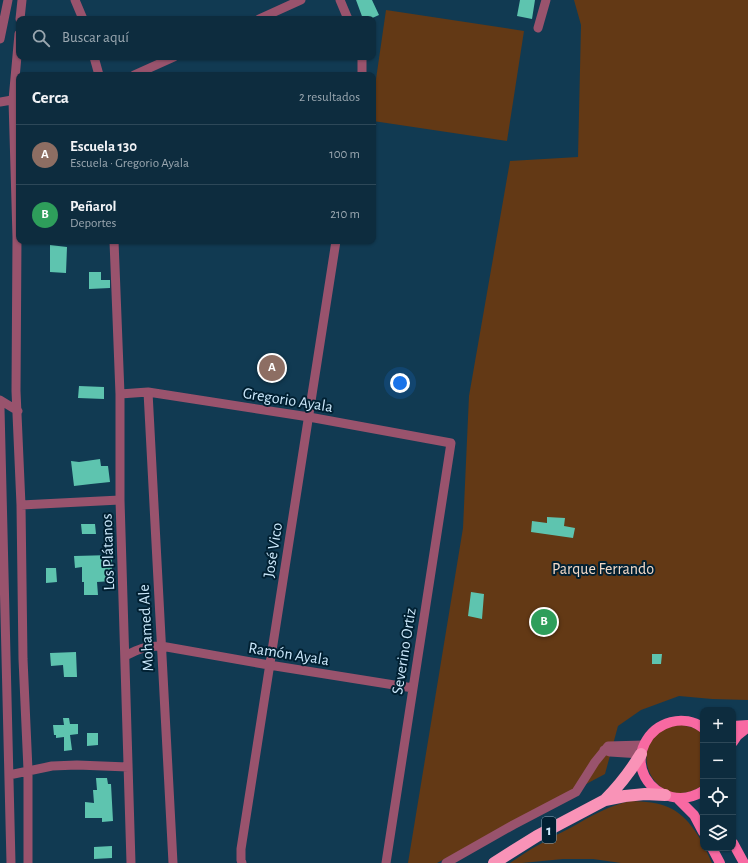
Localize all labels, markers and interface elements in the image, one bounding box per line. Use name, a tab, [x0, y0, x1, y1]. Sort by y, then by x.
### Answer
search box	[16, 16, 376, 60]
icon: search	[30, 27, 52, 49]
text: Buscar aquí	[62, 30, 129, 45]
text: Cerca	[32, 89, 69, 106]
text: 2 resultados	[299, 91, 360, 104]
text: Escuela 130	[70, 139, 137, 154]
text: A	[41, 148, 49, 161]
text: 100 m	[329, 148, 360, 161]
text: Escuela · Gregorio Ayala	[70, 157, 189, 170]
text: Peñarol	[70, 199, 117, 214]
text: B	[41, 208, 49, 221]
text: 210 m	[330, 208, 360, 221]
text: Deportes	[70, 217, 116, 230]
pin: A	[259, 353, 285, 383]
your location	[390, 373, 410, 393]
street label: Gregorio Ayala	[242, 385, 334, 416]
street label: Los Plátanos	[99, 513, 117, 591]
street label: José Vico	[261, 521, 285, 579]
park label: Parque Ferrando	[552, 561, 654, 577]
street label: Mohamed Ale	[136, 584, 156, 672]
street label: Severino Ortiz	[389, 606, 419, 695]
pin: B	[531, 607, 557, 637]
street label: Ramón Ayala	[247, 640, 330, 669]
map controls	[700, 707, 736, 851]
button: +	[700, 707, 736, 743]
button: −	[700, 743, 736, 779]
button: locate	[700, 779, 736, 815]
button: layers	[700, 815, 736, 851]
road number: 1	[542, 817, 556, 843]

